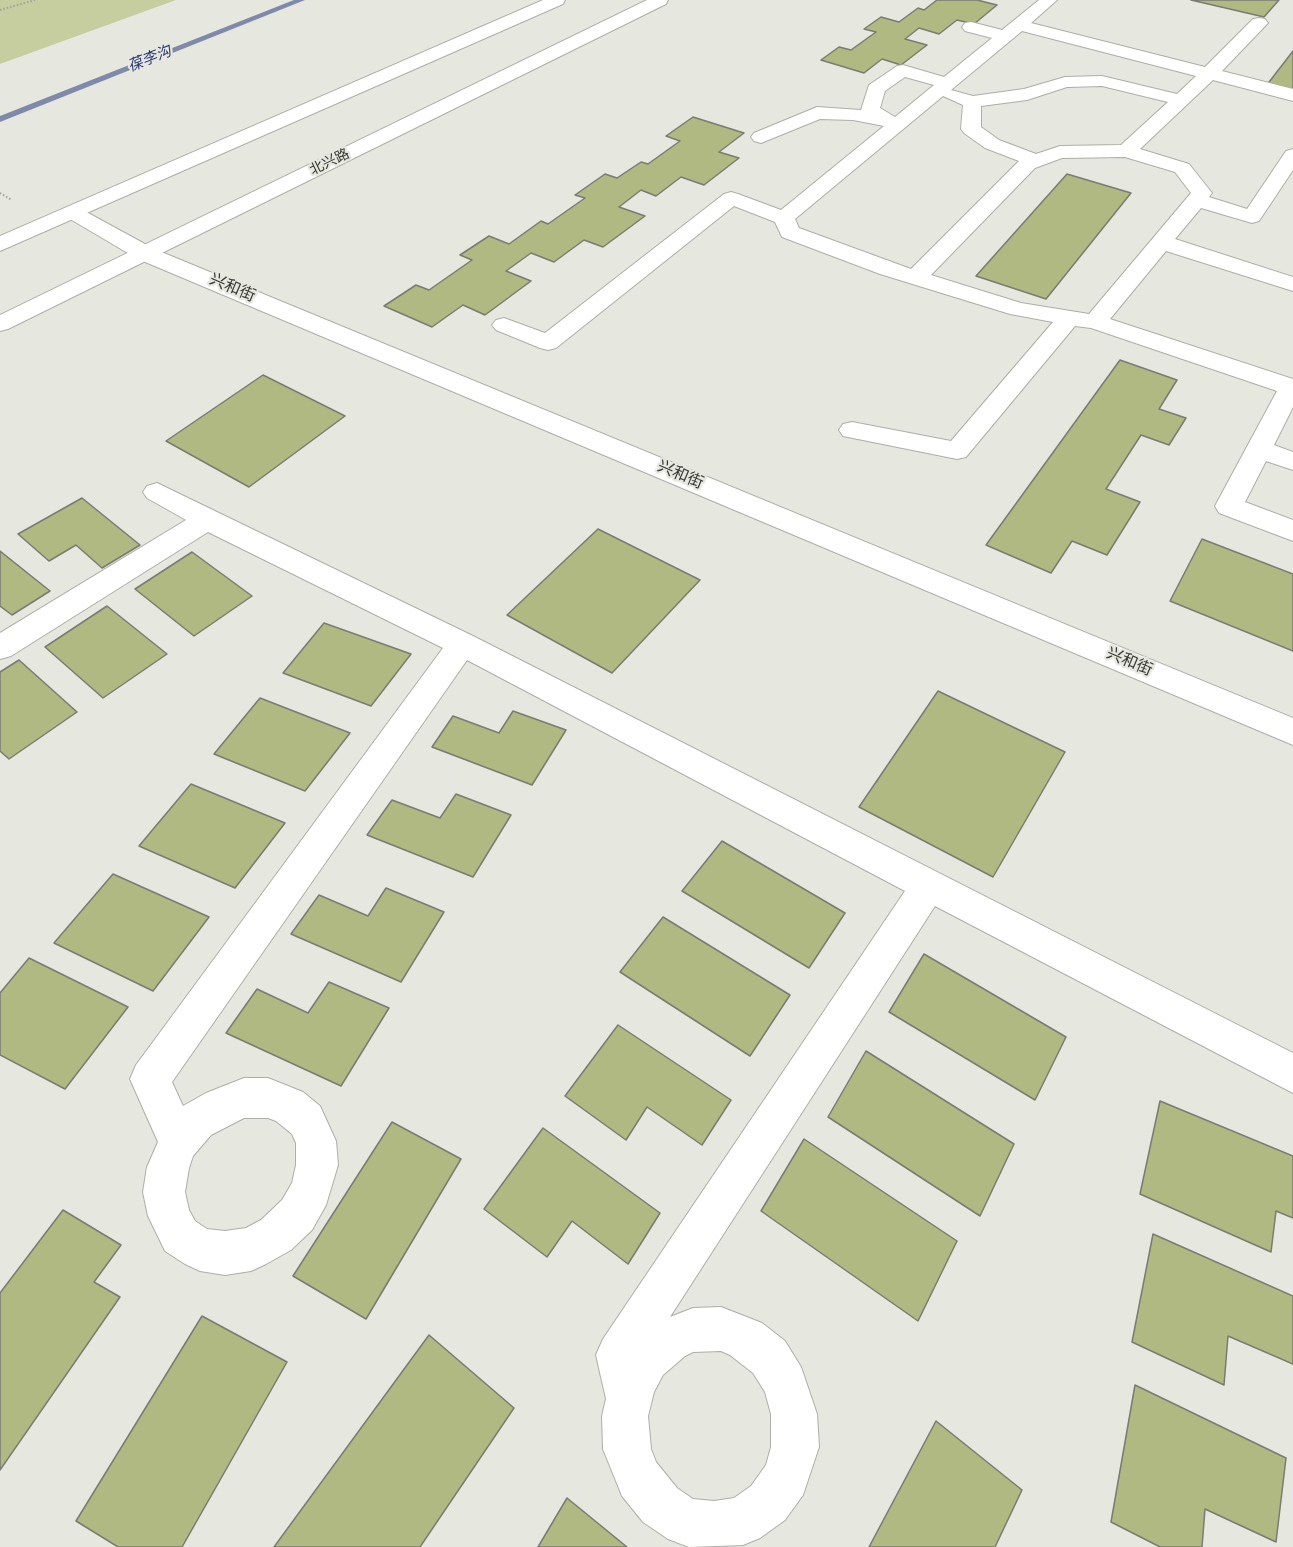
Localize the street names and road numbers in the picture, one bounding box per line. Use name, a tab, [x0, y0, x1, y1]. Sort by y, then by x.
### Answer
street label: 北兴路	[307, 146, 353, 180]
street label: 兴和街	[206, 271, 258, 307]
street label: 兴和街	[654, 458, 706, 494]
street label: 兴和街	[1103, 645, 1155, 681]

